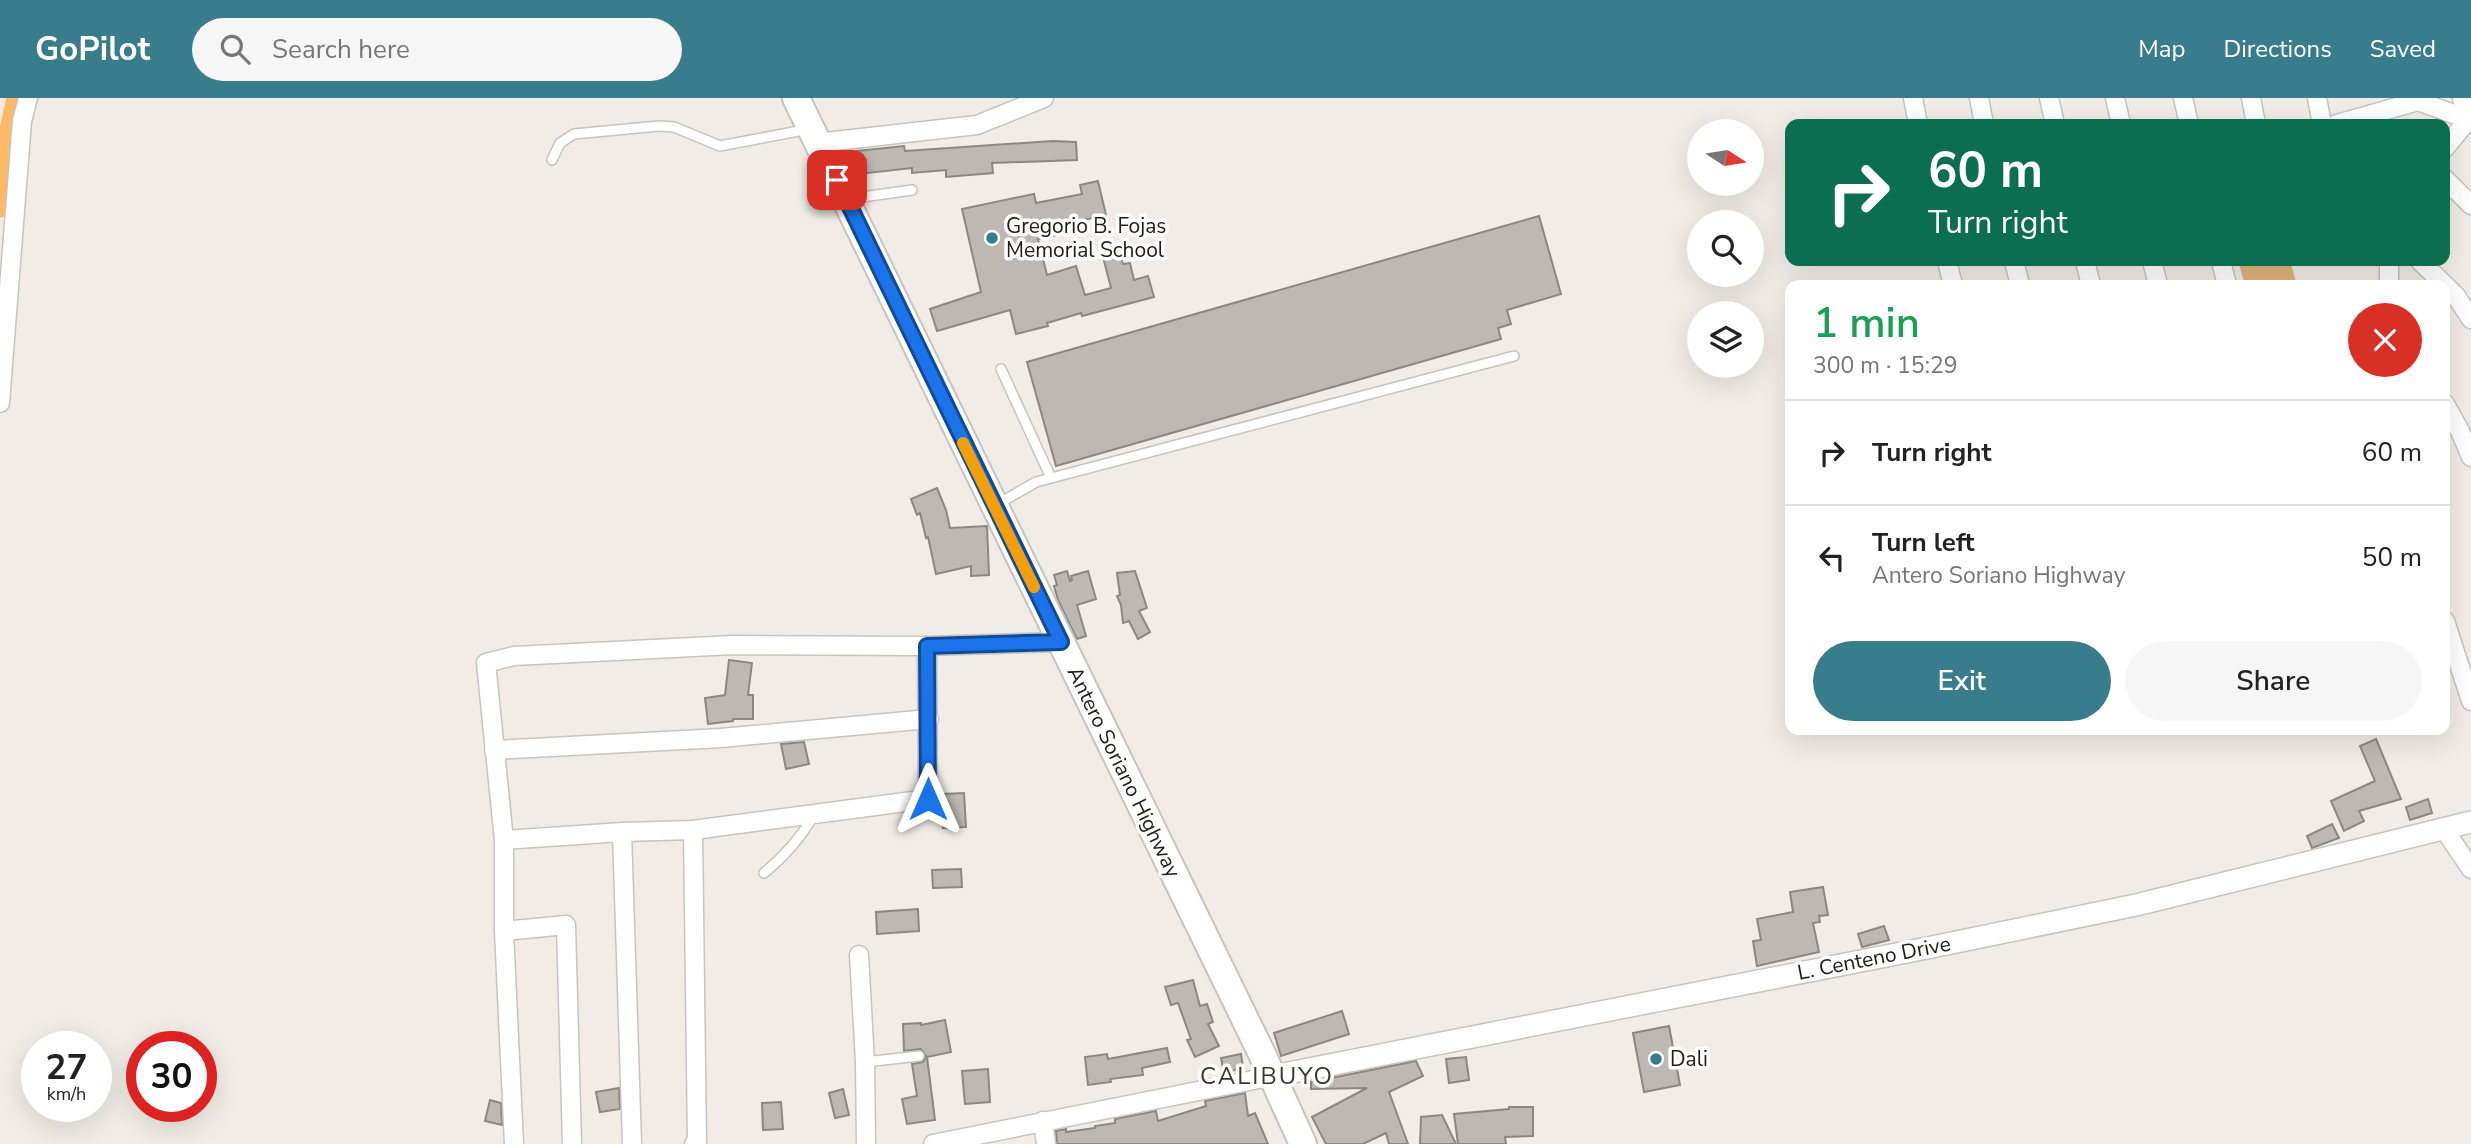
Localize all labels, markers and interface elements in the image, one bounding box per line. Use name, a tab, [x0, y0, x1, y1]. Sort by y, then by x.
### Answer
search box	[192, 18, 682, 81]
text: GoPilot	[35, 27, 150, 72]
icon: search	[216, 30, 254, 68]
text: Search here	[272, 32, 410, 67]
text: Map	[2138, 33, 2185, 65]
text: Directions	[2223, 33, 2332, 65]
text: Saved	[2370, 33, 2436, 65]
north arrow	[1687, 119, 1764, 196]
map controls	[1687, 119, 1764, 378]
text: 60 m	[1928, 137, 2043, 204]
icon: right	[1813, 147, 1904, 238]
pin	[807, 150, 867, 210]
icon: arrive	[818, 161, 856, 199]
text: Turn right	[1928, 201, 2068, 244]
button: search	[1687, 210, 1764, 287]
place label: Gregorio B. Fojas Memorial School	[1006, 212, 1166, 264]
marker: Gregorio B. Fojas Memorial School	[984, 230, 1000, 246]
text: 1 min	[1813, 295, 1920, 352]
button: layers	[1687, 301, 1764, 378]
button: close	[2348, 303, 2422, 377]
text: 300 m · 15:29	[1813, 350, 1958, 381]
icon: right	[1813, 434, 1851, 472]
text: Turn right	[1872, 435, 1991, 470]
text: 60 m	[2362, 435, 2422, 470]
text: Turn left	[1872, 525, 1975, 560]
icon: left	[1813, 539, 1851, 577]
text: 50 m	[2362, 540, 2422, 575]
text: Antero Soriano Highway	[1872, 560, 2126, 591]
button: Exit	[1813, 641, 2111, 721]
button: Share	[2125, 641, 2422, 721]
street label: Antero Soriano Highway	[1061, 662, 1187, 882]
position arrow	[891, 762, 965, 836]
street label: L. Centeno Drive	[1795, 929, 1953, 987]
speed limit sign: 30	[126, 1031, 217, 1122]
text: 27	[45, 1044, 88, 1091]
place label: Dali	[1670, 1045, 1708, 1073]
marker: Dali	[1648, 1051, 1664, 1067]
district label: CALIBUYO	[1200, 1060, 1334, 1092]
text: km/h	[47, 1082, 86, 1106]

